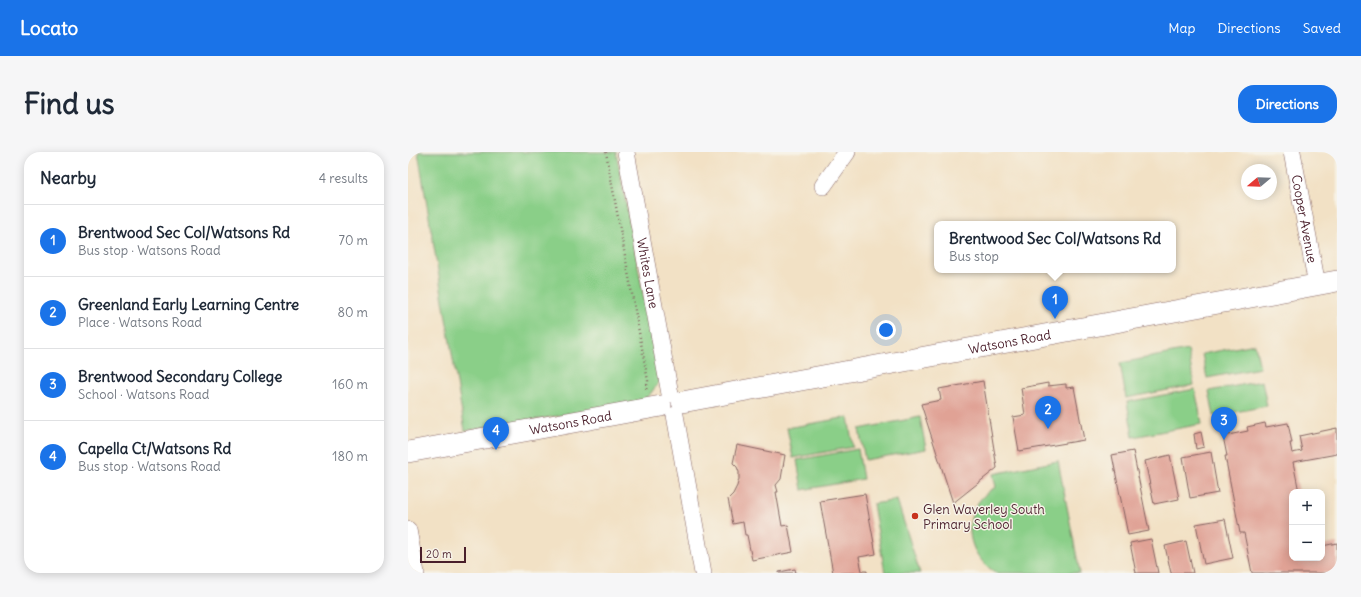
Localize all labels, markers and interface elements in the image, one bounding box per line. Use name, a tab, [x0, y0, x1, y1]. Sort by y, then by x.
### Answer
text: Locato	[20, 16, 78, 40]
text: Map	[1168, 19, 1195, 37]
text: Directions	[1217, 19, 1281, 37]
text: Saved	[1303, 19, 1341, 37]
button: Directions	[1238, 85, 1337, 123]
text: Find us	[24, 86, 115, 122]
north arrow	[1241, 164, 1277, 200]
text: Nearby	[40, 167, 96, 189]
text: 4 results	[319, 170, 368, 187]
street label: Cooper Avenue	[1288, 173, 1321, 264]
popup	[934, 221, 1176, 273]
text: Brentwood Sec Col/Watsons Rd	[78, 223, 290, 242]
text: Brentwood Sec Col/Watsons Rd	[949, 229, 1161, 248]
text: 1	[50, 232, 56, 249]
text: 70 m	[339, 232, 368, 249]
street label: Whites Lane	[633, 236, 663, 310]
text: Bus stop · Watsons Road	[78, 242, 221, 259]
text: Bus stop	[949, 248, 999, 265]
pin: 1	[1042, 286, 1068, 319]
text: Greenland Early Learning Centre	[78, 295, 299, 314]
text: 2	[49, 304, 57, 321]
text: 80 m	[337, 304, 368, 321]
text: Place · Watsons Road	[78, 314, 202, 331]
your location	[876, 320, 896, 340]
street label: Watsons Road	[967, 325, 1052, 357]
text: Brentwood Secondary College	[78, 367, 282, 386]
text: 3	[49, 376, 57, 393]
text: 160 m	[332, 376, 368, 393]
text: School · Watsons Road	[78, 386, 209, 403]
pin: 2	[1035, 396, 1061, 429]
street label: Watsons Road	[528, 407, 613, 438]
pin: 3	[1211, 407, 1237, 440]
pin: 4	[483, 417, 509, 450]
text: Capella Ct/Watsons Rd	[78, 439, 231, 458]
text: 4	[49, 448, 57, 465]
text: 180 m	[332, 448, 368, 465]
text: Bus stop · Watsons Road	[78, 458, 221, 475]
map controls	[1289, 489, 1325, 561]
button: +	[1289, 489, 1325, 525]
place label: Glen Waverley South Primary School	[923, 501, 1045, 533]
marker: Glen Waverley South Primary School	[910, 511, 920, 521]
button: −	[1289, 525, 1325, 561]
scale bar	[420, 545, 466, 564]
text: 20 m	[426, 547, 452, 561]

